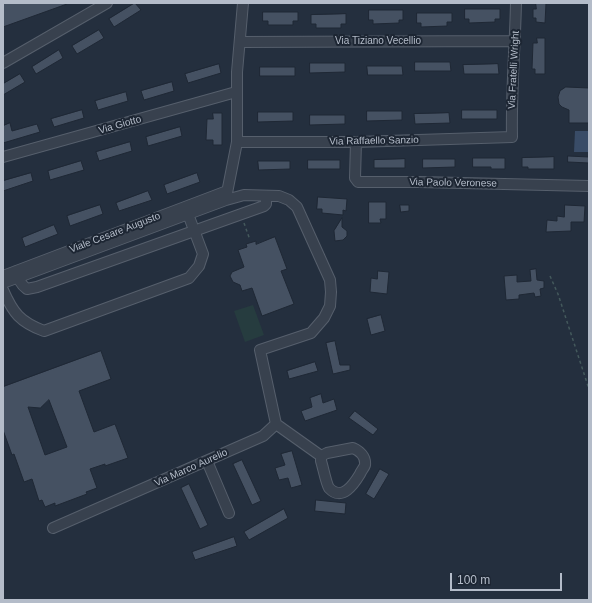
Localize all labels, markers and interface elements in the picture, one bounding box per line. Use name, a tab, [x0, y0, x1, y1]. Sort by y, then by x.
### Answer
street label: Via Fratelli Wright	[506, 30, 522, 110]
street label: Via Tiziano Vecellio	[335, 35, 421, 47]
street label: Via Giotto	[97, 113, 143, 137]
street label: Via Raffaello Sanzio	[329, 134, 419, 148]
street label: Via Paolo Veronese	[409, 176, 497, 190]
street label: Viale Cesare Augusto	[68, 210, 162, 256]
street label: Via Marco Aurelio	[153, 447, 229, 489]
scale bar	[452, 565, 564, 591]
text: 100 m	[457, 573, 490, 587]

